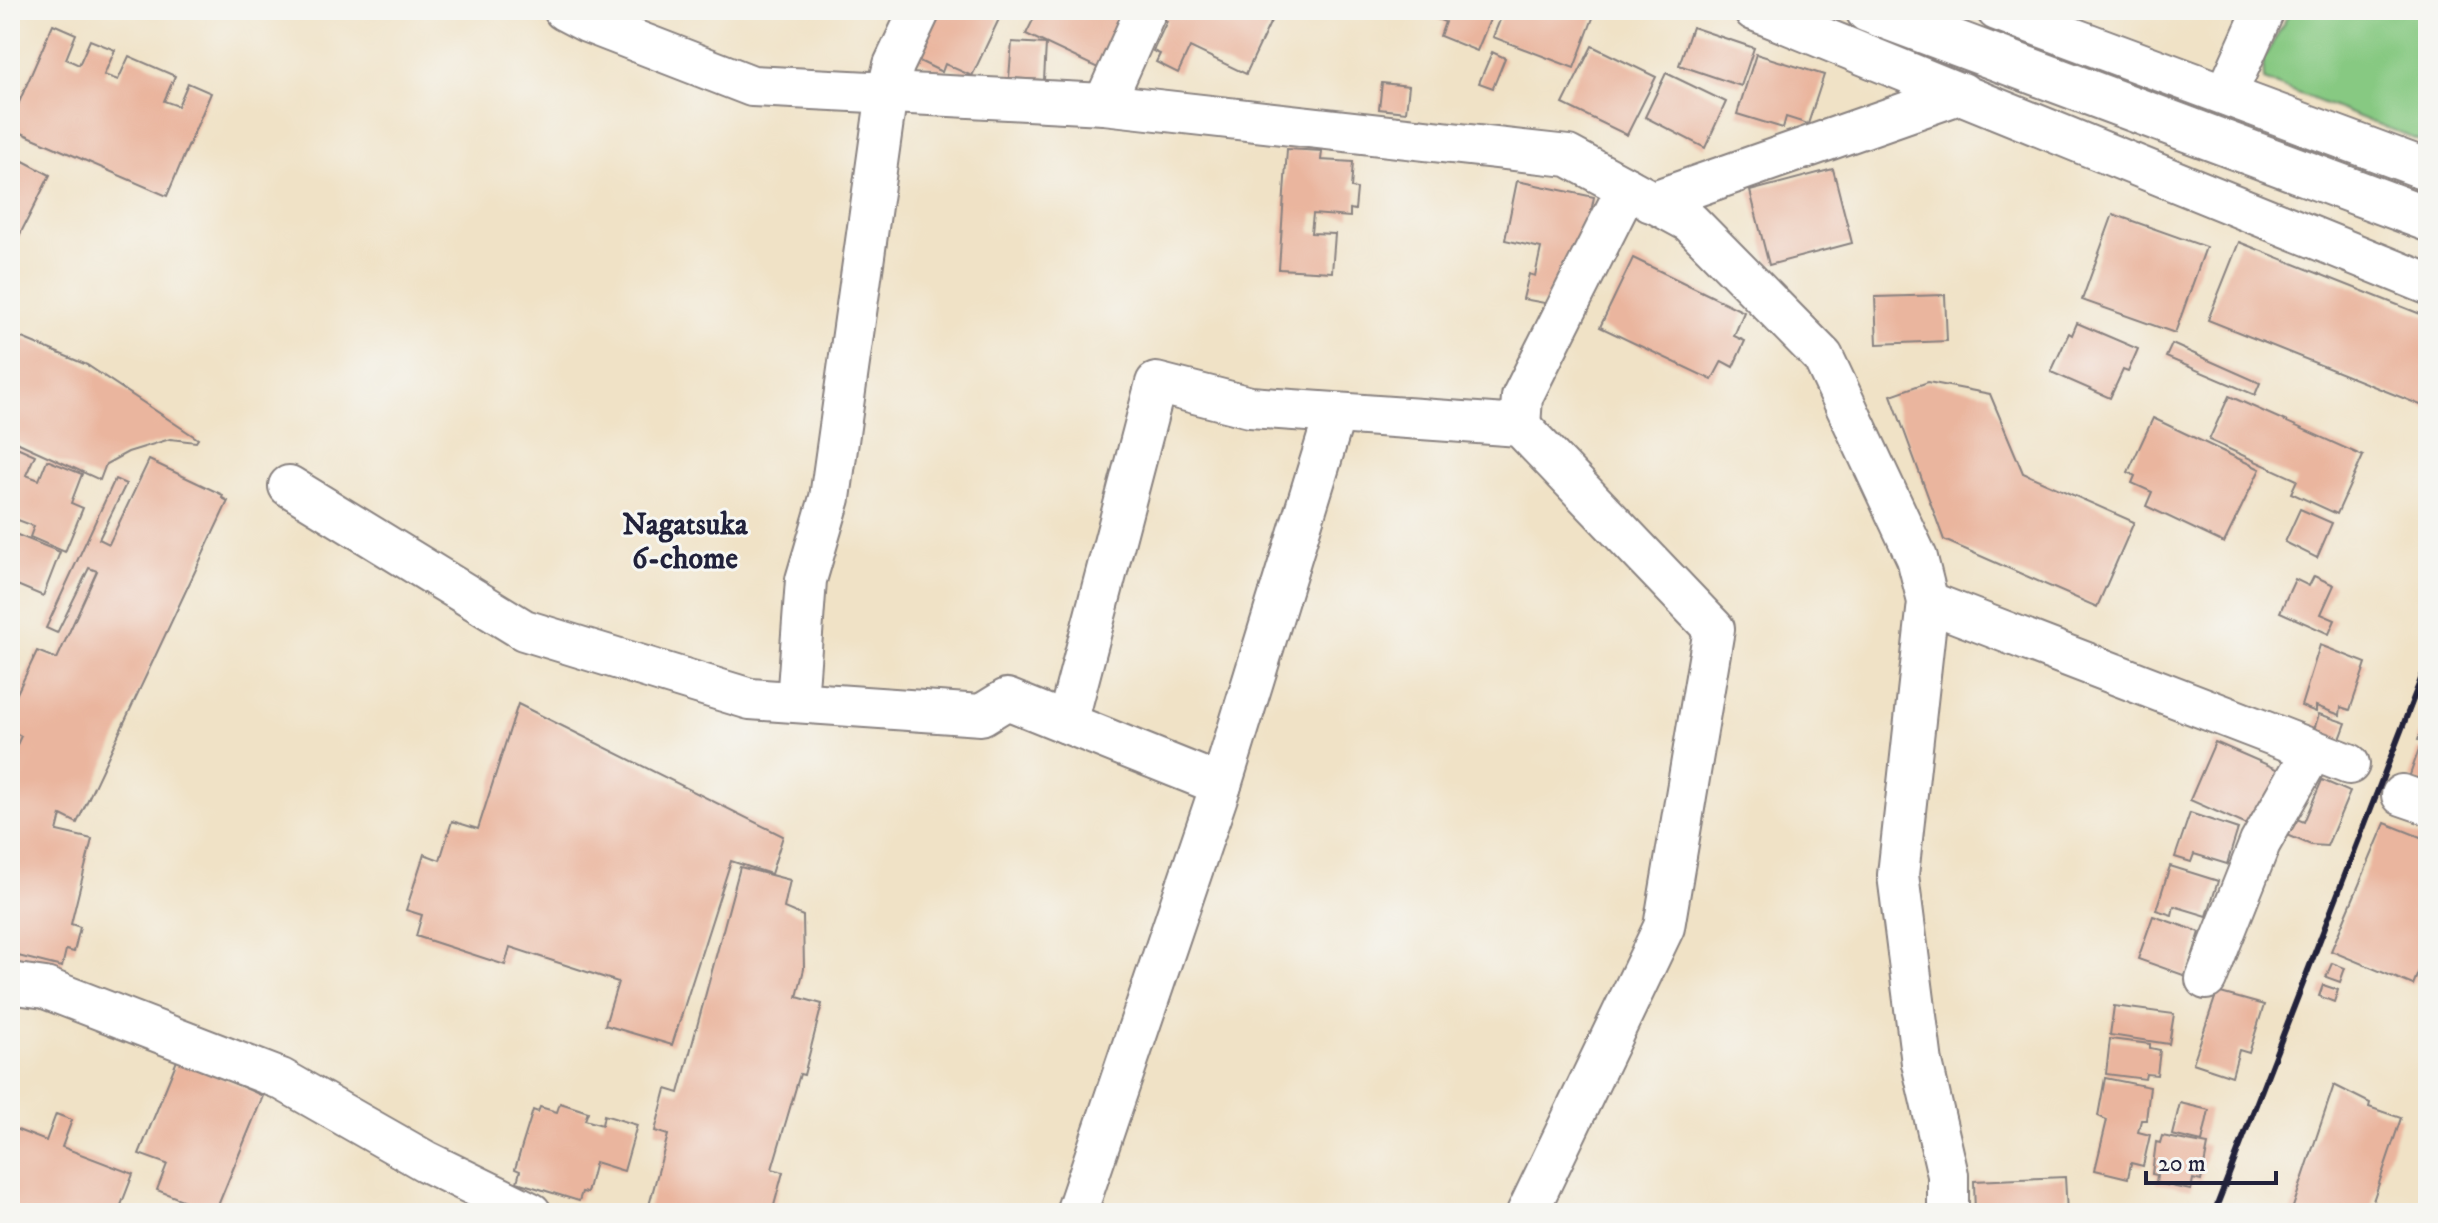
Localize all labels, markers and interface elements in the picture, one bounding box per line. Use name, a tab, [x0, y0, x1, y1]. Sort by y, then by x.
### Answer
district label: Nagatsuka 6-chome	[622, 507, 749, 578]
scale bar	[2146, 1135, 2276, 1185]
text: 20 m	[2158, 1149, 2206, 1179]

